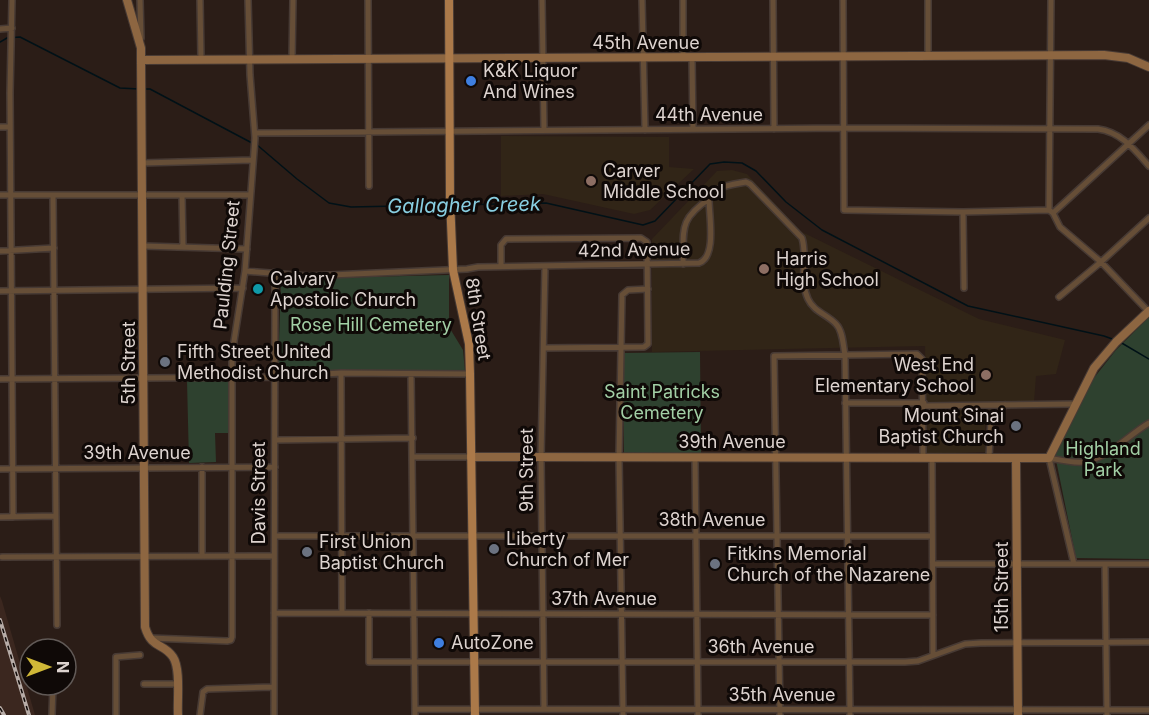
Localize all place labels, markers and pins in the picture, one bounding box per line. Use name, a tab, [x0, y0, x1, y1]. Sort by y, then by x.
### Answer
place label: K&K Liquor And Wines	[483, 60, 578, 102]
marker: K&K Liquor And Wines	[464, 74, 478, 88]
place label: Carver Middle School	[603, 160, 724, 202]
marker: Carver Middle School	[584, 174, 598, 188]
place label: Harris High School	[776, 248, 879, 290]
marker: Harris High School	[757, 262, 771, 276]
place label: Calvary Apostolic Church	[270, 268, 416, 310]
marker: Calvary Apostolic Church	[251, 282, 265, 296]
place label: Fifth Street United Methodist Church	[177, 341, 331, 383]
place label: West End Elementary School	[815, 354, 974, 396]
marker: Fifth Street United Methodist Church	[158, 355, 172, 369]
marker: West End Elementary School	[979, 368, 993, 382]
place label: Mount Sinai Baptist Church	[879, 405, 1004, 447]
marker: Mount Sinai Baptist Church	[1009, 419, 1023, 433]
place label: Liberty Church of Mer	[506, 528, 629, 570]
place label: First Union Baptist Church	[319, 531, 444, 573]
marker: Liberty Church of Mer	[487, 542, 501, 556]
place label: Fitkins Memorial Church of the Nazarene	[727, 543, 930, 585]
marker: First Union Baptist Church	[300, 545, 314, 559]
marker: Fitkins Memorial Church of the Nazarene	[708, 557, 722, 571]
place label: AutoZone	[451, 632, 534, 653]
marker: AutoZone	[432, 636, 446, 650]

